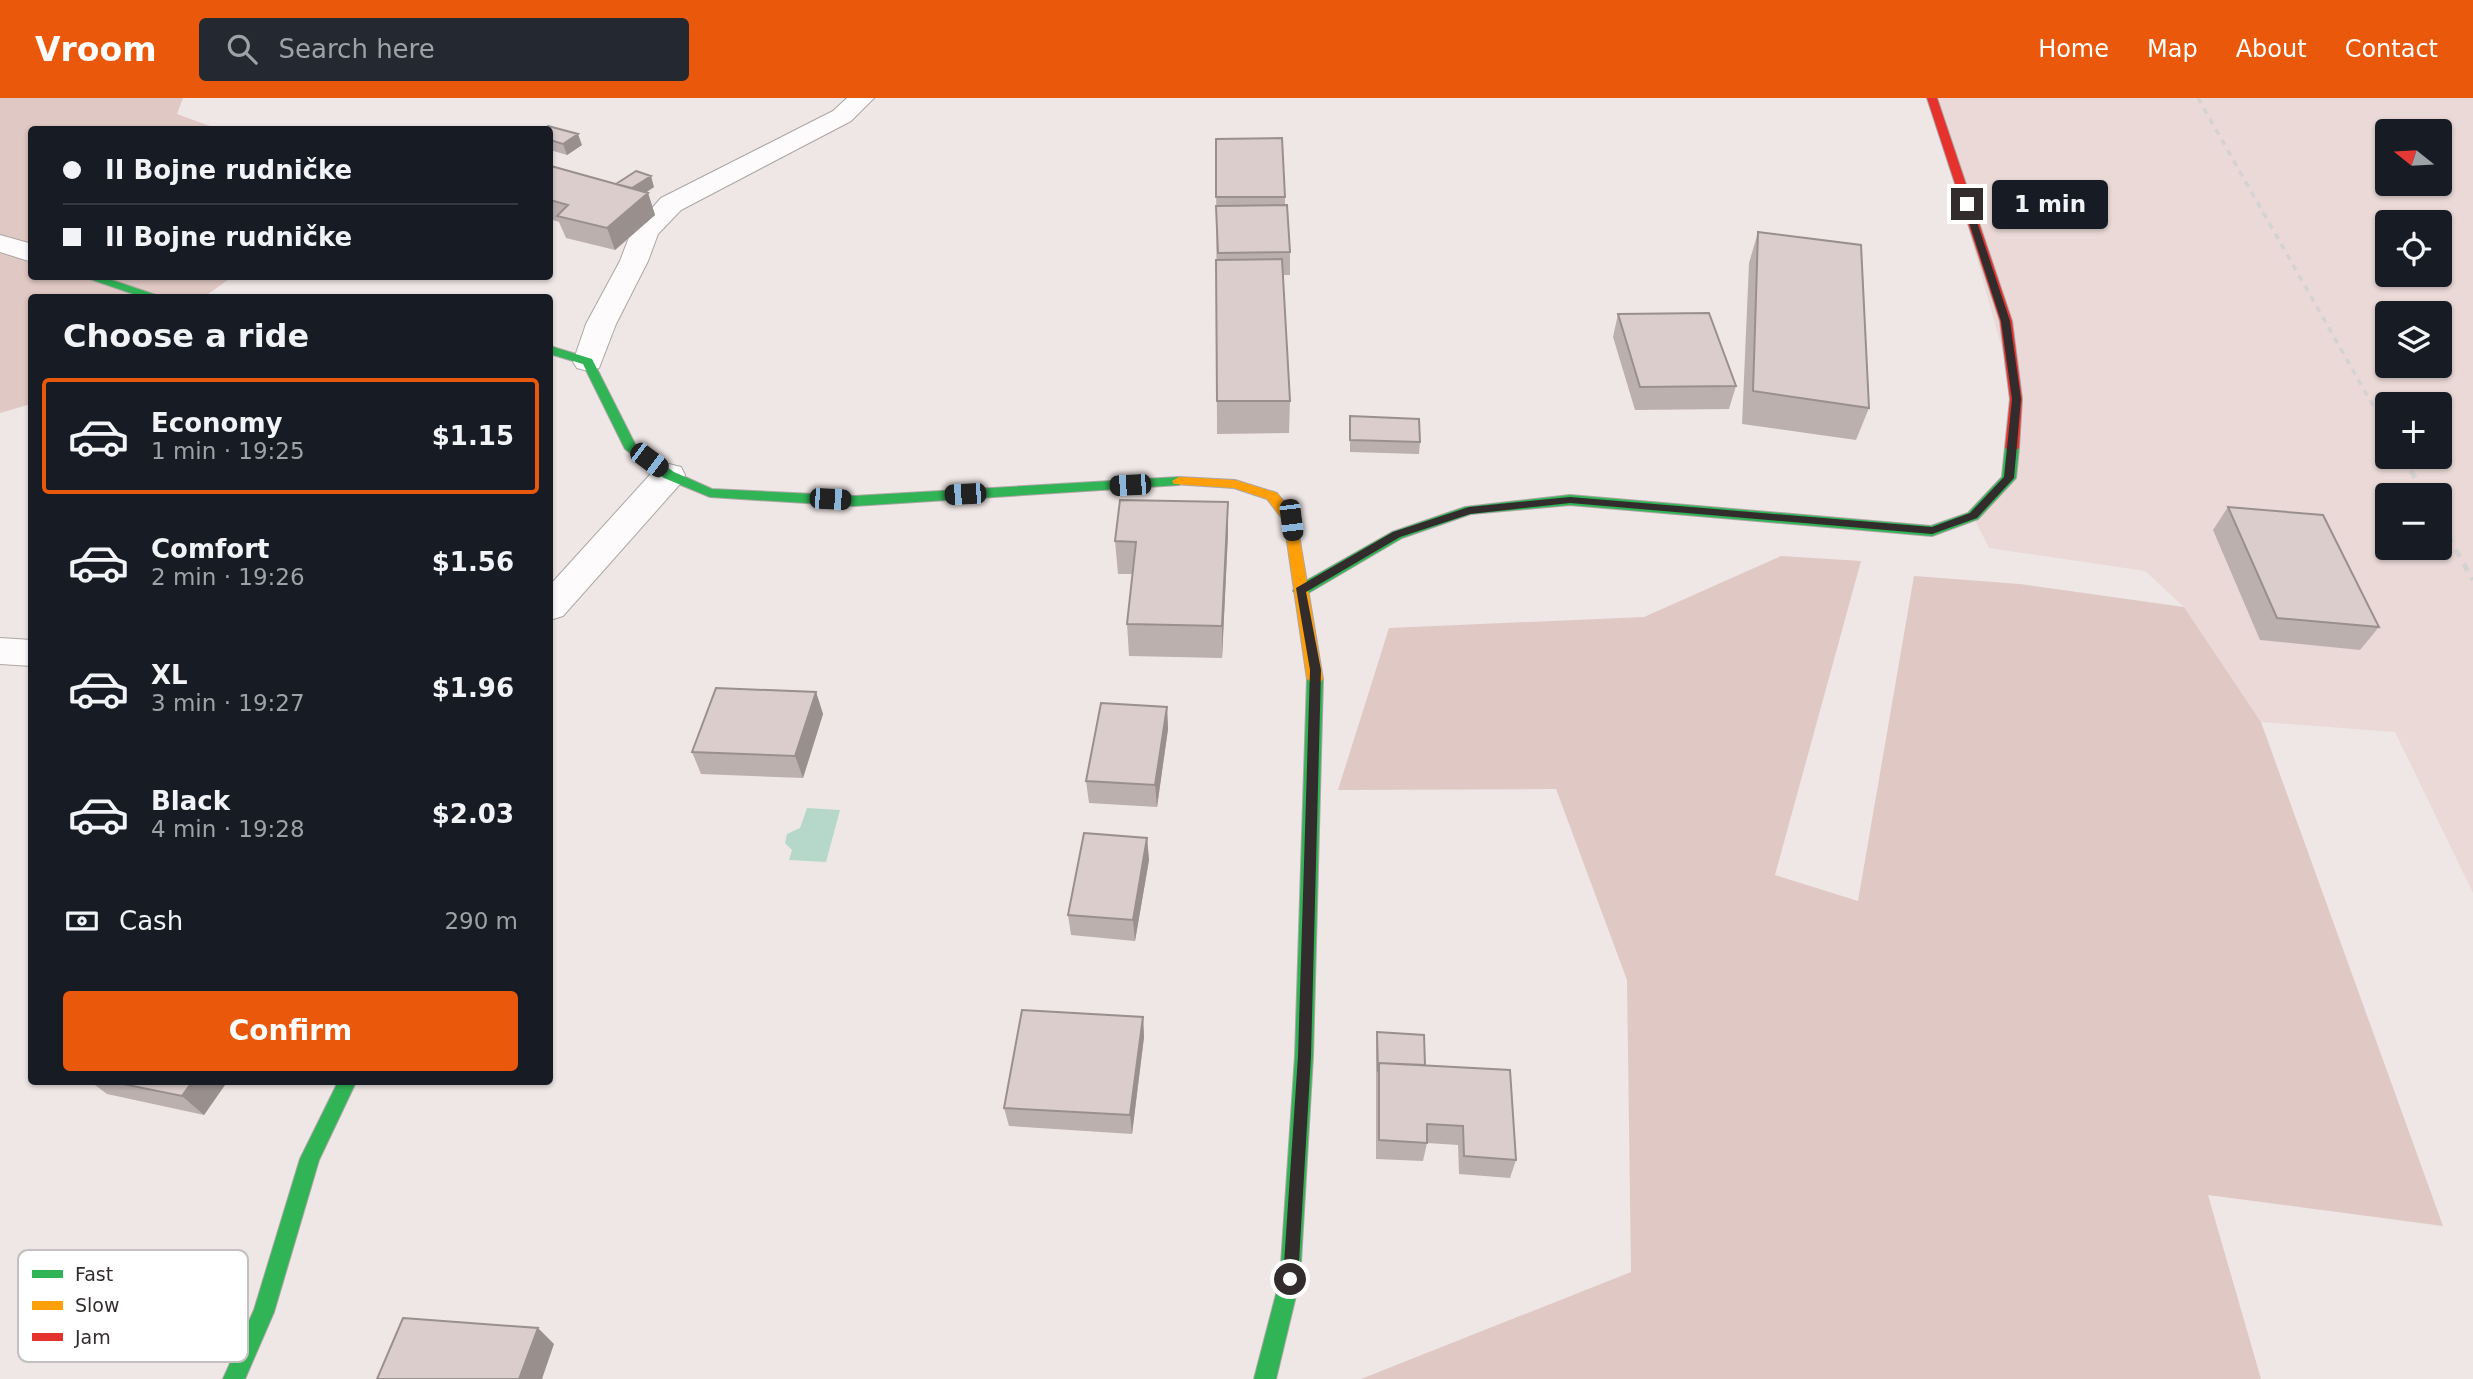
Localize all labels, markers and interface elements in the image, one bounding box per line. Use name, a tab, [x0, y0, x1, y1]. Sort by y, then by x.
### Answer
search box	[199, 18, 689, 81]
text: Vroom	[35, 30, 157, 69]
icon: search	[223, 30, 261, 68]
text: Search here	[279, 34, 435, 64]
text: Home	[2038, 35, 2109, 63]
text: Map	[2147, 35, 2198, 63]
text: About	[2236, 35, 2307, 63]
text: Contact	[2345, 35, 2438, 63]
north arrow	[2375, 119, 2452, 196]
map controls	[2375, 119, 2452, 560]
text: II Bojne rudničke	[105, 155, 352, 185]
callout: 1 min	[1992, 180, 2107, 228]
route end	[1951, 188, 1983, 220]
text: 1 min	[2014, 191, 2086, 217]
button: locate	[2375, 210, 2452, 287]
text: II Bojne rudničke	[105, 222, 352, 252]
button: layers	[2375, 301, 2452, 378]
text: Choose a ride	[63, 317, 309, 355]
button: +	[2375, 392, 2452, 469]
icon: car	[67, 405, 130, 468]
text: Economy	[151, 408, 282, 438]
text: $1.15	[432, 421, 514, 451]
text: 1 min · 19:25	[151, 438, 305, 464]
car	[626, 439, 673, 481]
car	[1109, 473, 1152, 497]
car	[944, 482, 987, 506]
button: −	[2375, 483, 2452, 560]
car	[809, 487, 852, 511]
car	[1279, 498, 1304, 542]
icon: car	[67, 531, 130, 594]
text: Comfort	[151, 534, 269, 564]
text: $1.56	[432, 547, 514, 577]
text: 2 min · 19:26	[151, 564, 305, 590]
icon: car	[67, 657, 130, 720]
text: XL	[151, 660, 188, 690]
text: $1.96	[432, 673, 514, 703]
text: 3 min · 19:27	[151, 690, 305, 716]
icon: car	[67, 783, 130, 846]
text: Black	[151, 786, 230, 816]
text: $2.03	[432, 799, 514, 829]
text: 4 min · 19:28	[151, 816, 305, 842]
icon: cash	[63, 902, 101, 940]
text: Cash	[119, 906, 183, 936]
text: 290 m	[444, 908, 518, 934]
button: Confirm	[63, 991, 518, 1071]
legend	[18, 1250, 248, 1362]
text: Fast	[75, 1263, 113, 1285]
route start	[1274, 1263, 1306, 1295]
text: Slow	[75, 1294, 120, 1316]
text: Jam	[74, 1326, 111, 1348]

